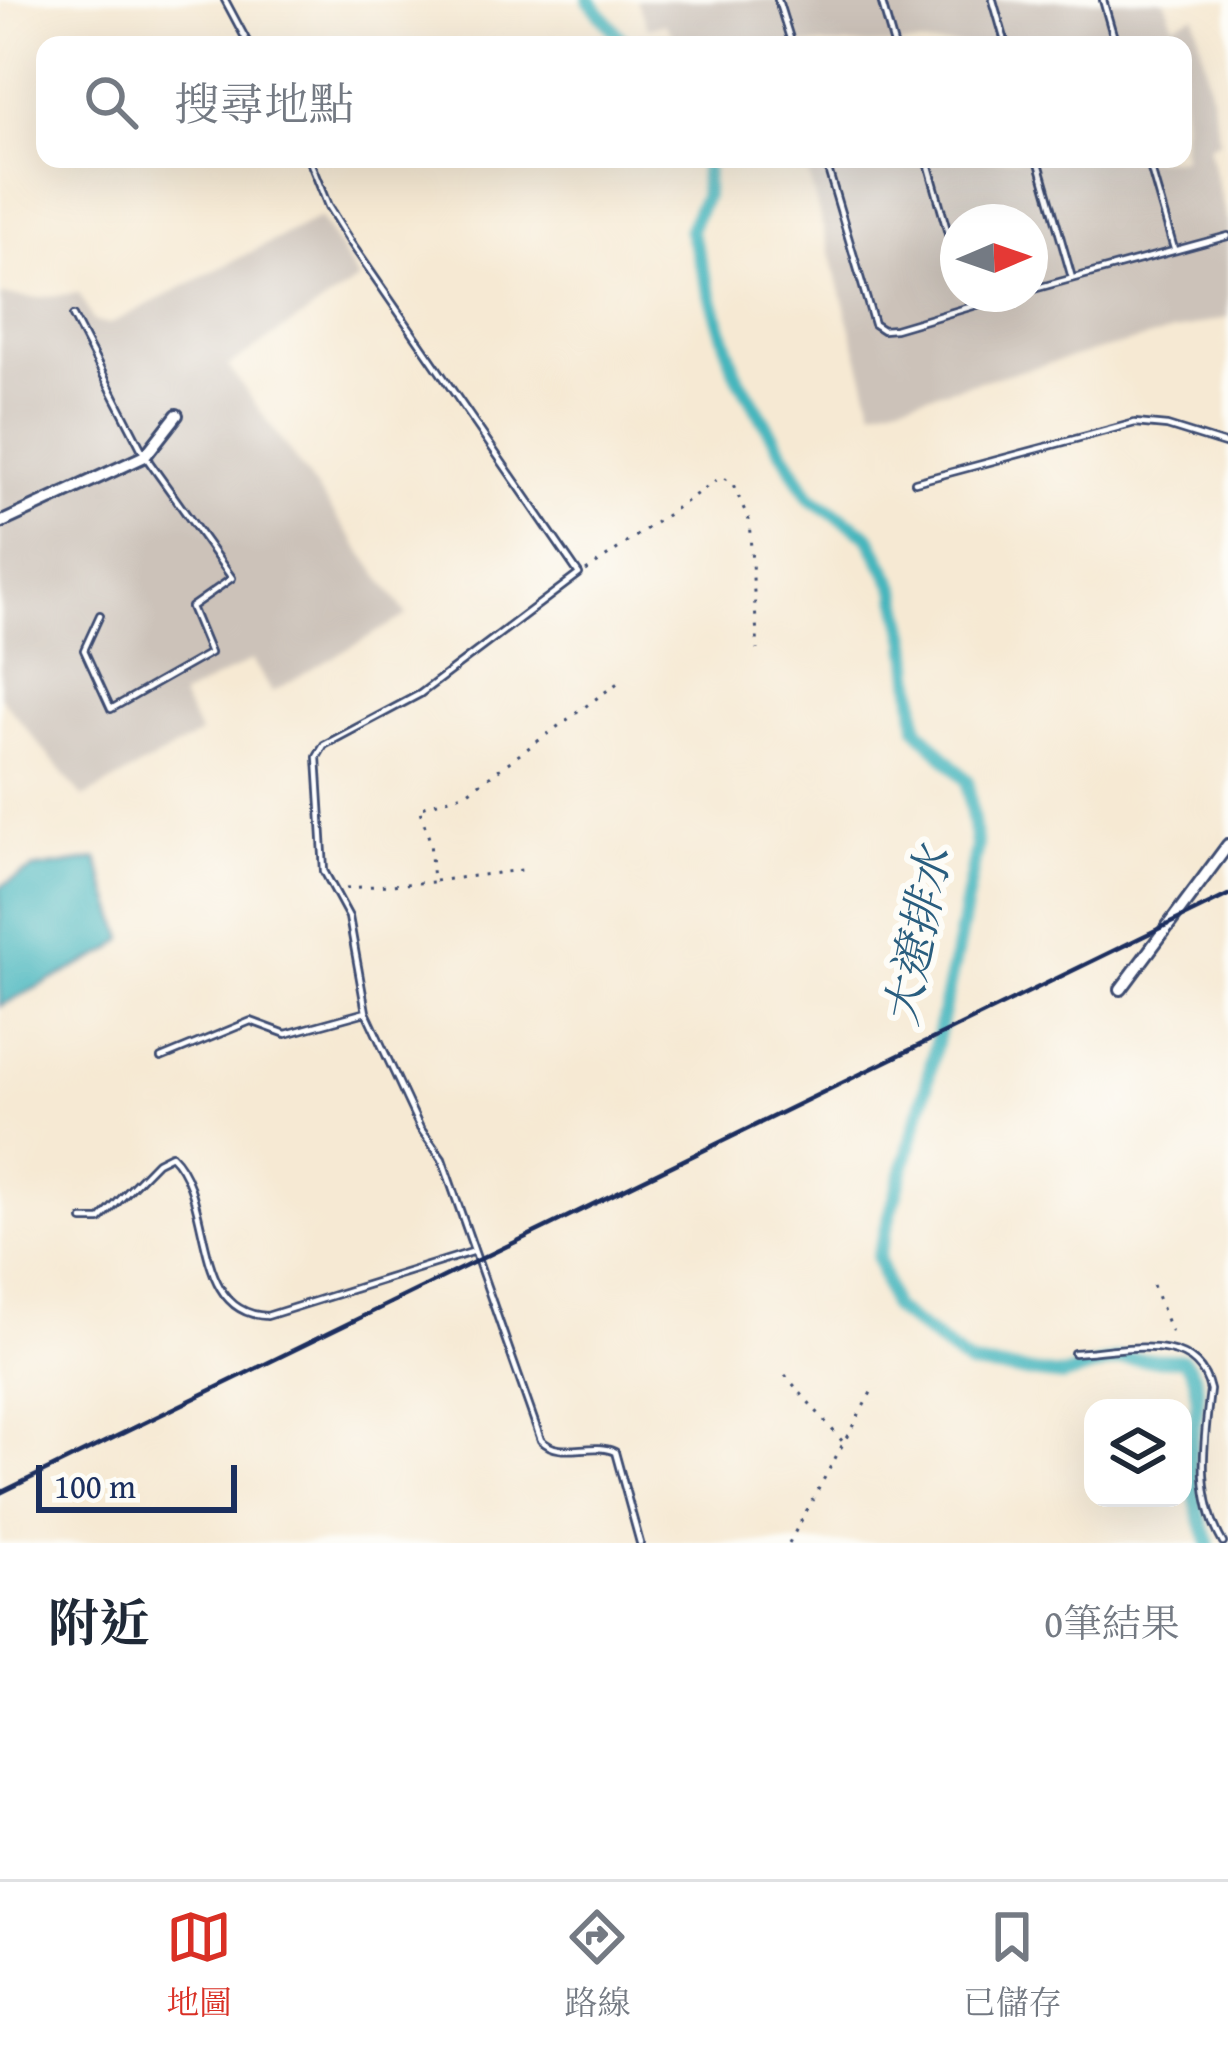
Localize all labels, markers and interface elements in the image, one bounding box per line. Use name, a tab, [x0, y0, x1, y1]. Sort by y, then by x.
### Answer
search box	[36, 36, 1192, 168]
icon: search	[78, 69, 144, 135]
text: 搜尋地點	[174, 71, 354, 136]
north arrow	[940, 204, 1048, 312]
water label: 大遼排水	[867, 837, 966, 1030]
map controls	[1084, 1399, 1192, 1507]
button: layers	[1084, 1399, 1192, 1507]
scale bar	[36, 1459, 237, 1512]
text: 100 m	[54, 1462, 136, 1510]
text: 附近	[48, 1585, 150, 1660]
text: 0筆結果	[1044, 1594, 1180, 1651]
tab: 地圖	[166, 1904, 232, 2026]
tab: 路線	[564, 1904, 630, 2026]
tab: 已儲存	[963, 1904, 1062, 2026]

